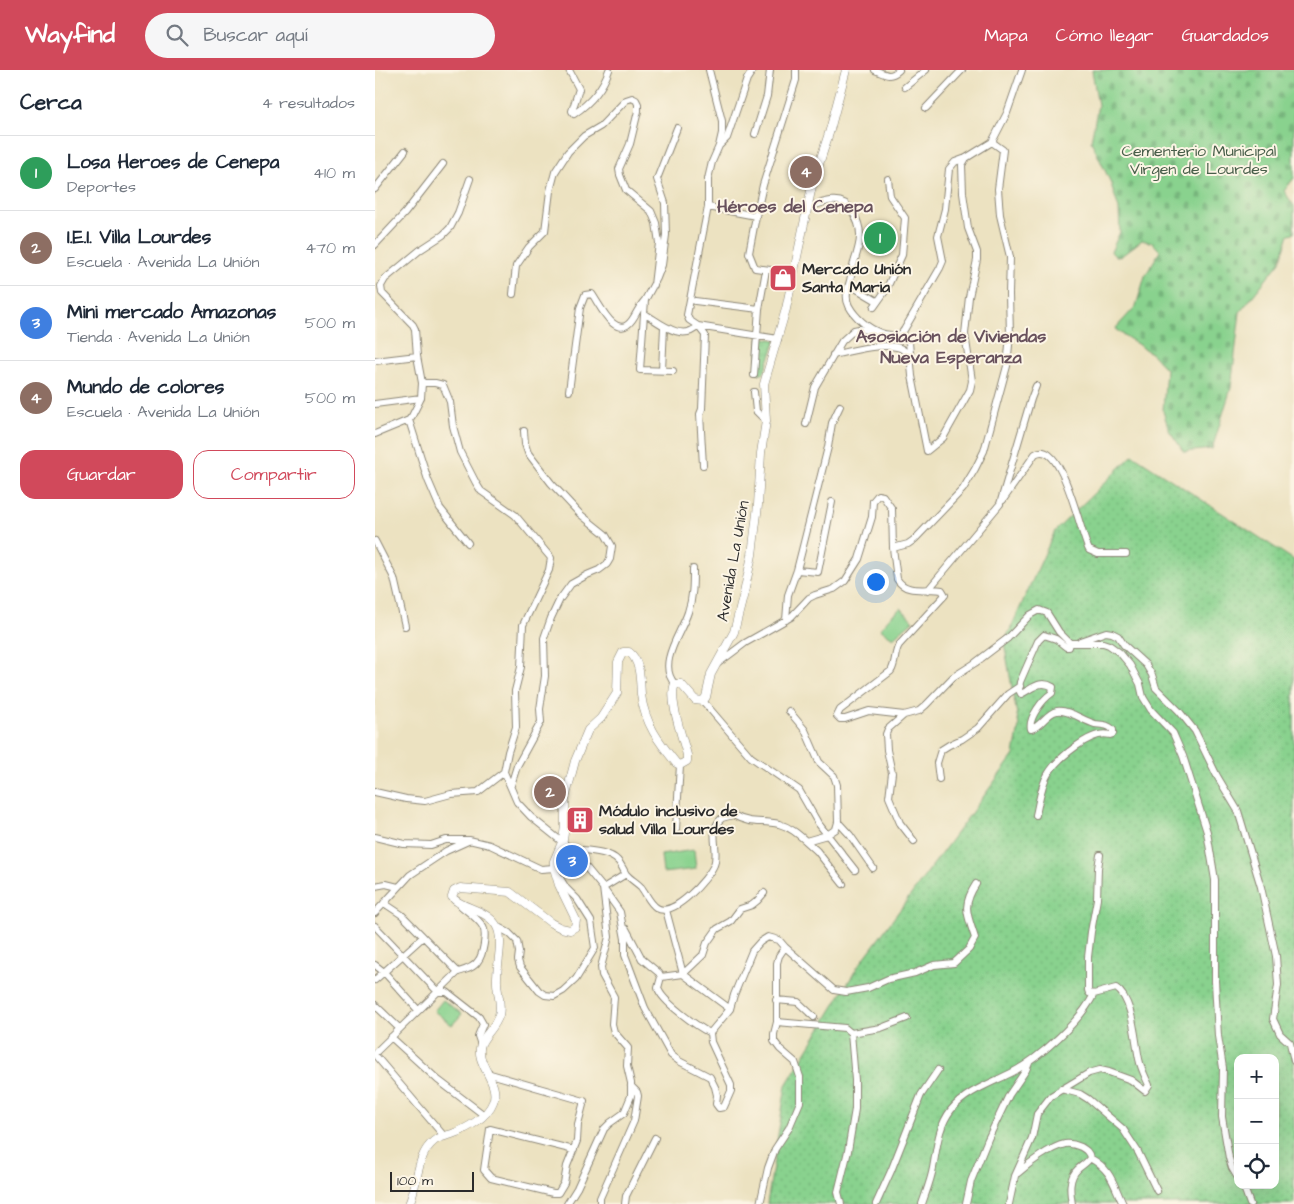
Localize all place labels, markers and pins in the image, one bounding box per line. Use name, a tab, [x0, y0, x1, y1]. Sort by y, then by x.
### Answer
pin: 4	[790, 153, 822, 191]
pin: 1	[864, 219, 896, 257]
place label: Mercado Unión Santa Maria	[801, 258, 911, 298]
shop icon: Mercado Unión Santa Maria	[768, 263, 798, 293]
pin: 2	[534, 773, 566, 811]
place label: Módulo inclusivo de salud Villa Lourdes	[599, 800, 738, 840]
building icon: Módulo inclusivo de salud Villa Lourdes	[565, 805, 595, 835]
pin: 3	[556, 842, 588, 880]

